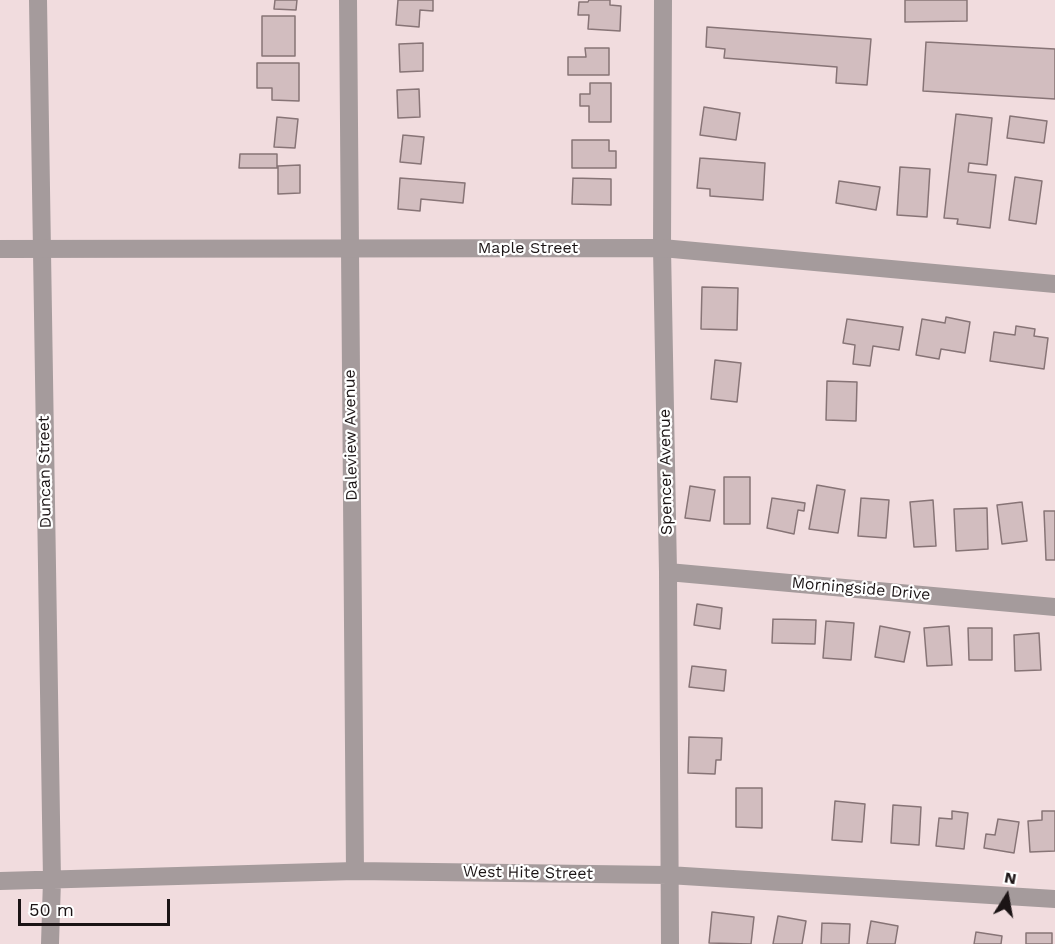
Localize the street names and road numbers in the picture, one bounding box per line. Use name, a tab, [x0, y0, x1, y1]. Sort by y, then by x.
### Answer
street label: Maple Street	[478, 238, 578, 258]
street label: Daleview Avenue	[340, 369, 362, 501]
street label: Spencer Avenue	[655, 409, 677, 535]
street label: Duncan Street	[34, 415, 56, 529]
street label: Morningside Drive	[791, 573, 931, 605]
street label: West Hite Street	[463, 862, 593, 884]

